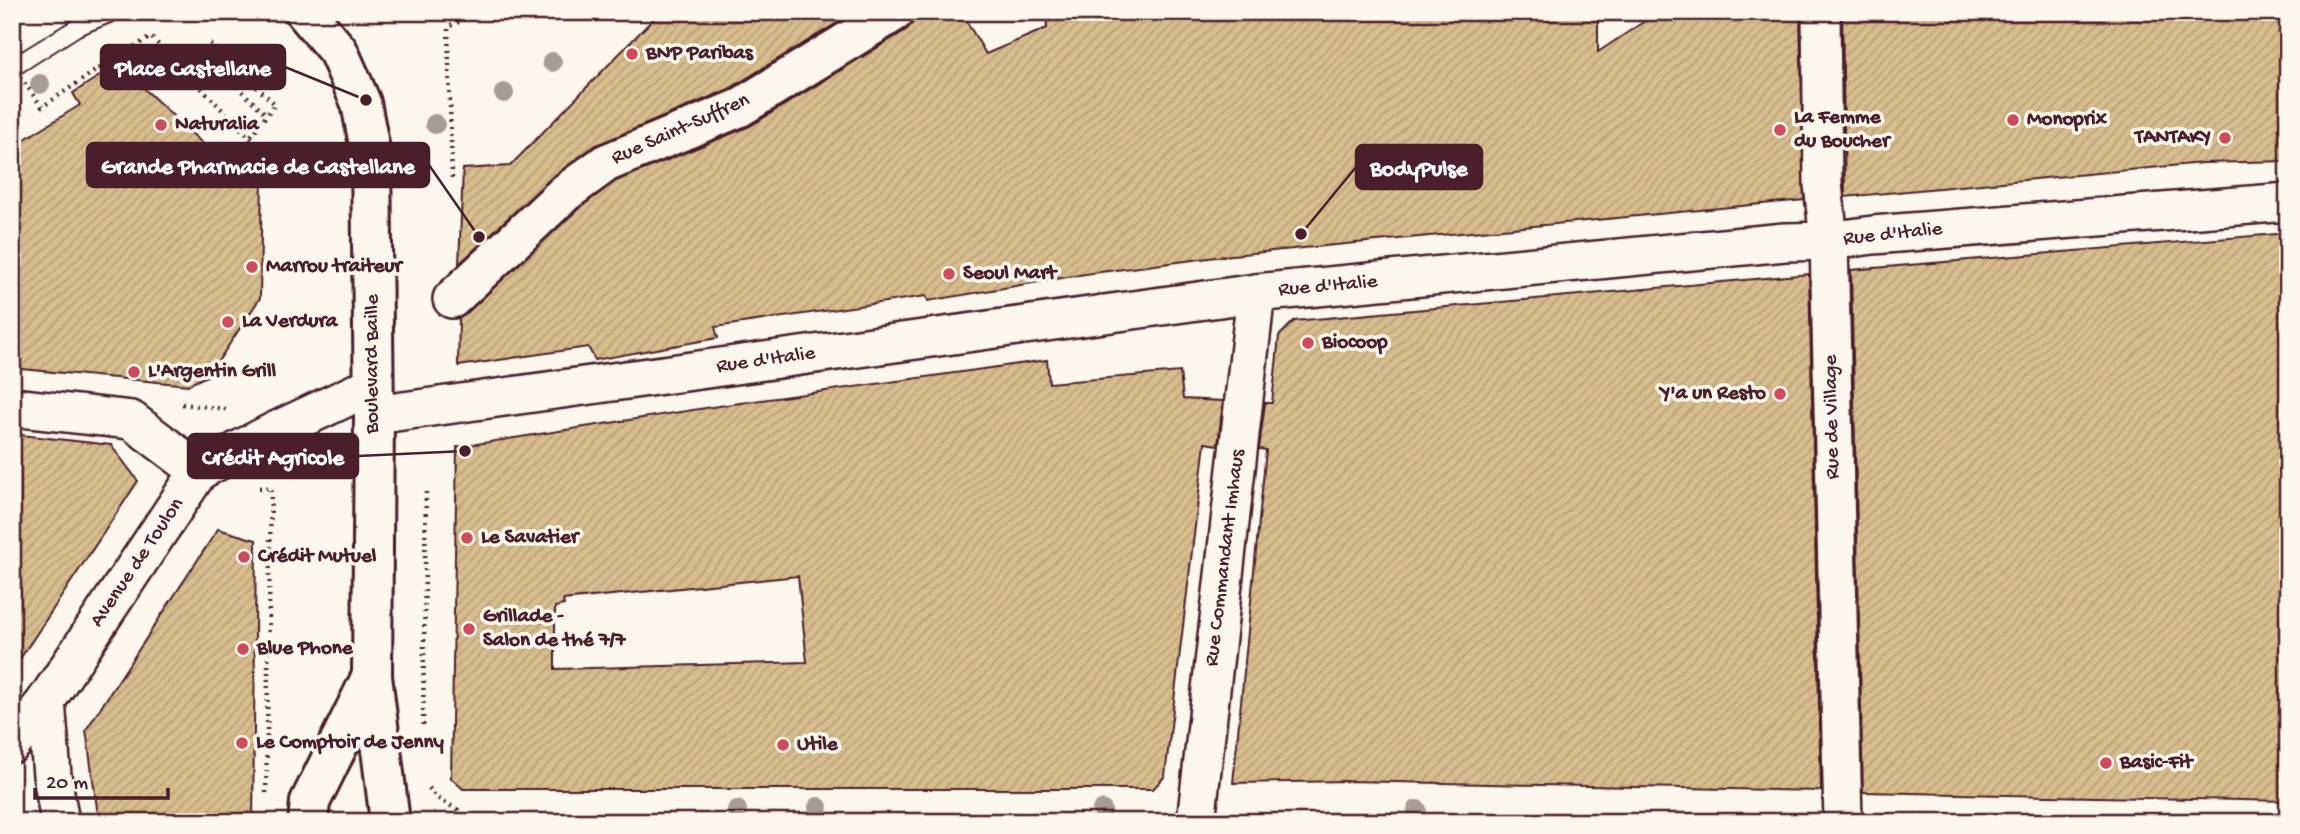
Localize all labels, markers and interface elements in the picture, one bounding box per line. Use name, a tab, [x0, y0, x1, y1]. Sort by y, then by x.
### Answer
place label: BNP Paribas	[645, 42, 754, 67]
callout: Place Castellane	[101, 45, 285, 89]
marker: BNP Paribas	[624, 46, 640, 62]
text: Place Castellane	[113, 57, 272, 84]
street label: Rue Saint-Suffren	[608, 88, 754, 172]
place label: La Femme du Boucher	[1794, 106, 1892, 155]
place label: Monoprix	[2027, 108, 2108, 133]
marker: Monoprix	[2005, 112, 2021, 128]
place label: Naturalia	[175, 113, 260, 138]
marker: Naturalia	[153, 117, 169, 133]
marker: La Femme du Boucher	[1772, 122, 1788, 138]
place label: TANTAKY	[2133, 126, 2211, 151]
marker: TANTAKY	[2217, 130, 2233, 146]
callout: Grande Pharmacie de Castellane	[87, 143, 429, 187]
callout: BodyPulse	[1356, 145, 1482, 189]
text: Grande Pharmacie de Castellane	[101, 155, 416, 182]
text: BodyPulse	[1369, 157, 1469, 184]
street label: Rue d'Italie	[1842, 217, 1945, 253]
place label: Marrou traiteur	[266, 255, 404, 280]
marker: Marrou traiteur	[244, 259, 260, 275]
place label: Seoul Mart	[963, 262, 1059, 287]
marker: Seoul Mart	[941, 266, 957, 282]
street label: Rue d'Italie	[1277, 270, 1380, 304]
street label: Boulevard Baille	[361, 293, 386, 435]
place label: La Verdura	[242, 310, 339, 335]
marker: La Verdura	[220, 314, 236, 330]
place label: Biocoop	[1321, 331, 1388, 356]
marker: Biocoop	[1300, 335, 1316, 351]
street label: Rue d'Italie	[715, 342, 818, 380]
street label: Rue de Village	[1819, 353, 1847, 480]
place label: L'Argentin Grill	[148, 360, 277, 385]
marker: L'Argentin Grill	[126, 364, 142, 380]
place label: Y'a un Resto	[1657, 382, 1766, 407]
marker: Y'a un Resto	[1772, 386, 1788, 402]
callout: Crédit Agricole	[188, 434, 358, 478]
text: Crédit Agricole	[202, 446, 345, 473]
street label: Rue Commandant Imhaus	[1200, 447, 1252, 668]
street label: Avenue de Toulon	[86, 494, 190, 632]
place label: Le Savatier	[481, 526, 581, 551]
marker: Le Savatier	[459, 530, 475, 546]
place label: Crédit Mutuel	[257, 545, 377, 570]
marker: Crédit Mutuel	[236, 549, 252, 565]
place label: Grillade - Salon de thé 7/7	[483, 605, 627, 654]
marker: Grillade - Salon de thé 7/7	[461, 621, 477, 637]
place label: Blue Phone	[256, 637, 354, 662]
marker: Blue Phone	[235, 641, 251, 657]
place label: Le Comptoir de Jenny	[256, 731, 444, 756]
place label: Utile	[797, 733, 839, 758]
marker: Le Comptoir de Jenny	[234, 735, 250, 751]
marker: Utile	[775, 737, 791, 753]
place label: Basic-Fit	[2119, 751, 2195, 776]
marker: Basic-Fit	[2098, 755, 2114, 771]
scale bar	[35, 757, 168, 801]
text: 20 m	[46, 772, 88, 797]

